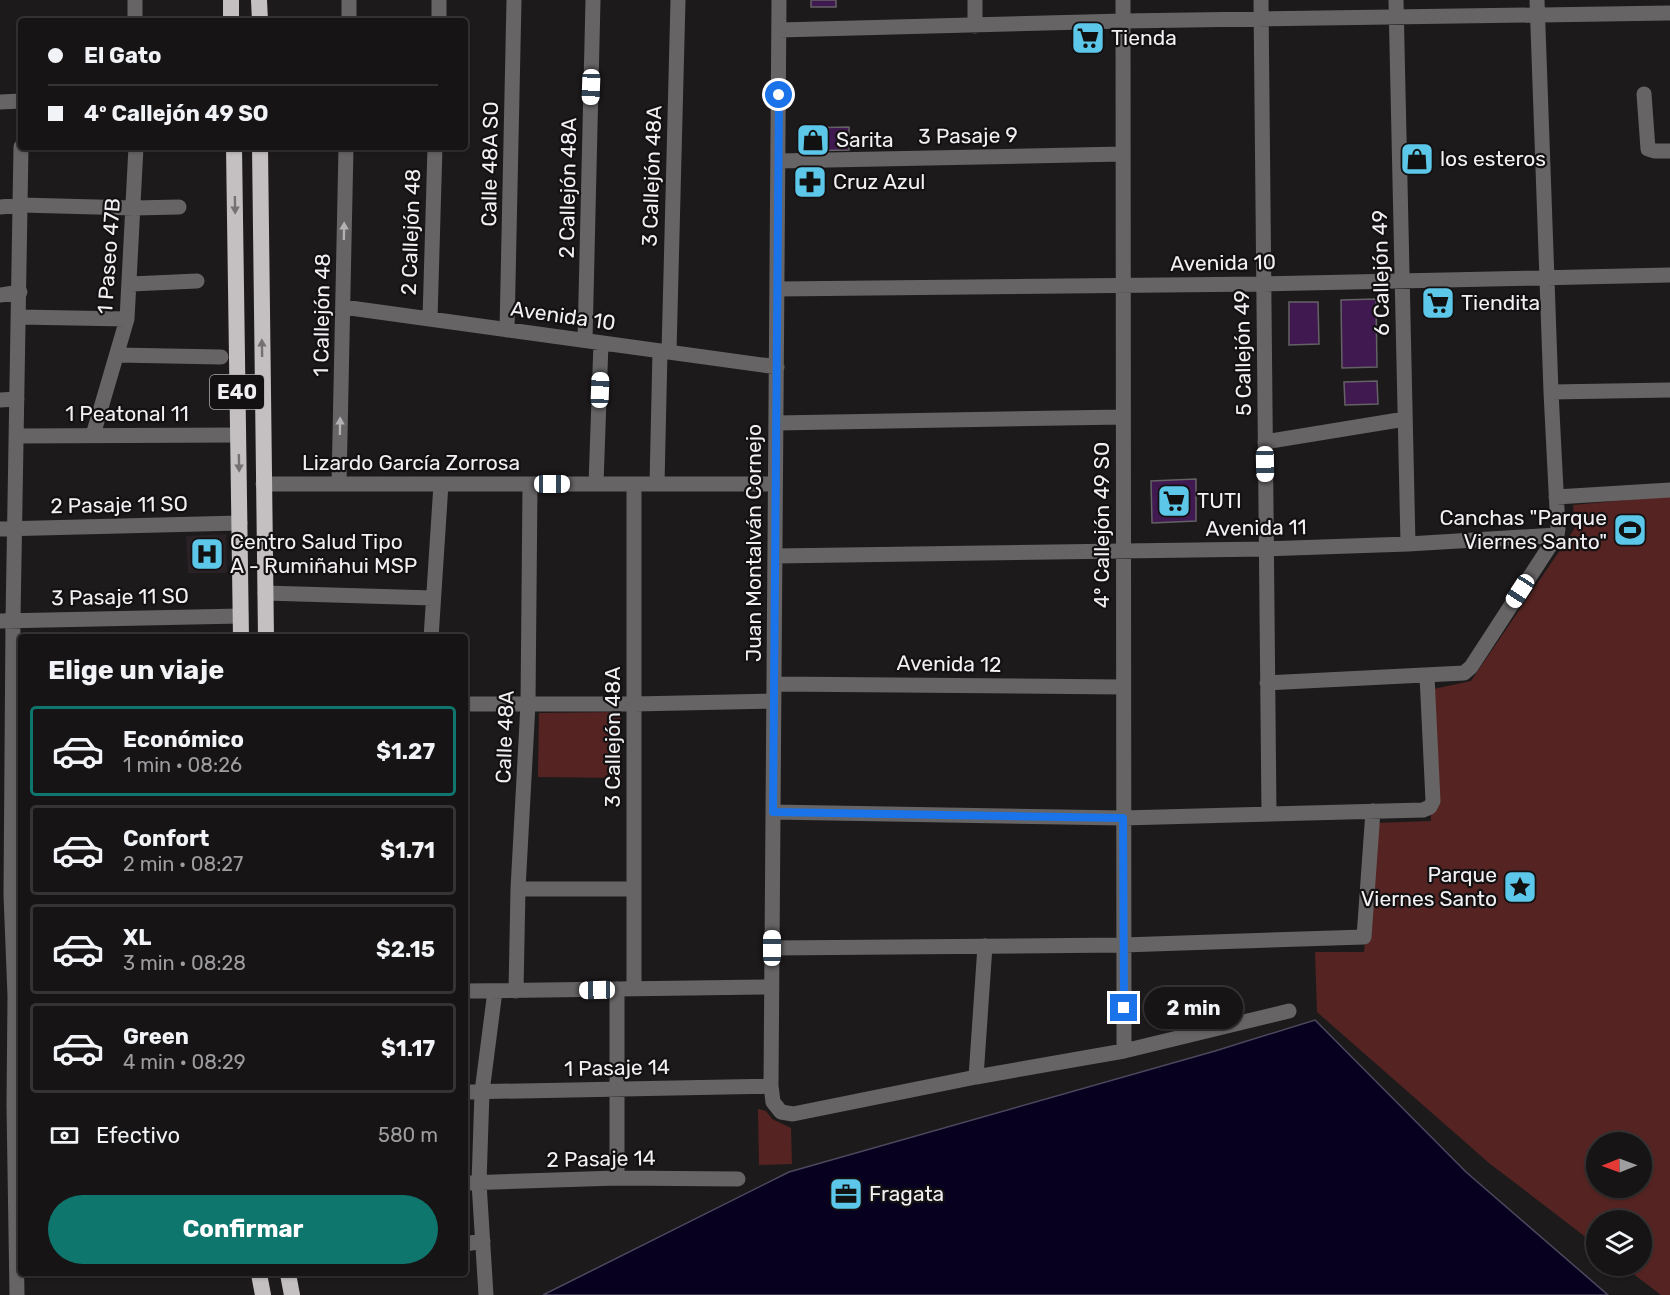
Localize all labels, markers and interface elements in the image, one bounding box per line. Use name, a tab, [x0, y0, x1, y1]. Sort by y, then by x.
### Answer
supermarket icon: Tienda	[1070, 20, 1106, 56]
place label: Tienda	[1111, 25, 1177, 50]
text: El Gato	[84, 42, 161, 69]
car	[581, 69, 601, 105]
route start	[765, 81, 792, 108]
text: 4º Callejón 49 SO	[84, 100, 269, 127]
street label: Calle 48A SO	[476, 101, 503, 227]
street label: 3 Callejón 48A	[637, 105, 666, 247]
street label: 2 Callejón 48A	[554, 117, 581, 259]
shop icon: Sarita	[795, 122, 831, 158]
street label: 3 Pasaje 9	[918, 122, 1018, 149]
place label: Sarita	[836, 127, 894, 152]
shop icon: los esteros	[1399, 141, 1435, 177]
place label: los esteros	[1440, 146, 1546, 171]
pharmacy icon: Cruz Azul	[792, 164, 828, 200]
street label: 2 Callejón 48	[396, 168, 425, 296]
place label: Cruz Azul	[833, 169, 925, 194]
one-way arrow	[230, 196, 239, 215]
street label: 1 Paseo 47B	[92, 197, 125, 315]
street label: 6 Callejón 49	[1367, 210, 1394, 336]
one-way arrow	[339, 221, 349, 240]
street label: Avenida 10	[1170, 249, 1276, 276]
street label: 1 Callejón 48	[308, 253, 335, 377]
supermarket icon: Tiendita	[1420, 285, 1456, 321]
street label: 5 Callejón 49	[1229, 290, 1256, 416]
place label: Tiendita	[1461, 290, 1540, 315]
street label: Avenida 10	[509, 296, 617, 335]
one-way arrow	[257, 339, 267, 358]
car	[590, 372, 610, 408]
road number: E40	[210, 375, 264, 409]
street label: 1 Peatonal 11	[65, 401, 189, 426]
one-way arrow	[336, 416, 345, 435]
street label: Juan Montalván Cornejo	[741, 424, 766, 662]
street label: 4º Callejón 49 SO	[1089, 442, 1114, 608]
car	[1256, 446, 1274, 482]
street label: Lizardo García Zorrosa	[302, 450, 520, 475]
one-way arrow	[234, 454, 243, 473]
car	[534, 475, 570, 493]
supermarket icon: TUTI	[1156, 483, 1192, 519]
place label: TUTI	[1197, 488, 1242, 513]
street label: 2 Pasaje 11 SO	[50, 491, 188, 518]
place label: Canchas "Parque Viernes Santo"	[1439, 505, 1607, 554]
sports icon: Canchas "Parque Viernes Santo"	[1612, 512, 1648, 548]
street label: Avenida 11	[1205, 514, 1307, 541]
place label: Centro Salud Tipo A - Rumiñahui MSP	[230, 529, 417, 578]
hospital icon: Centro Salud Tipo A - Rumiñahui MSP	[189, 536, 225, 572]
car	[1503, 571, 1537, 611]
street label: 3 Pasaje 11 SO	[51, 583, 189, 610]
street label: Avenida 12	[896, 650, 1002, 677]
text: Elige un viaje	[48, 654, 224, 686]
street label: 3 Callejón 48A	[600, 666, 625, 808]
street label: Calle 48A	[490, 690, 519, 784]
icon: car	[51, 724, 105, 778]
text: Económico	[123, 726, 244, 753]
text: $1.27	[376, 738, 435, 765]
text: 1 min · 08:26	[123, 753, 242, 777]
icon: car	[51, 823, 105, 877]
text: Confort	[123, 825, 209, 852]
text: $1.71	[380, 837, 435, 864]
text: 2 min · 08:27	[123, 852, 243, 876]
place label: Parque Viernes Santo	[1361, 862, 1497, 911]
place icon: Parque Viernes Santo	[1502, 869, 1538, 905]
icon: car	[51, 922, 105, 976]
text: XL	[123, 924, 151, 951]
car	[763, 930, 781, 966]
text: $2.15	[376, 936, 435, 963]
text: 3 min · 08:28	[123, 951, 246, 975]
car	[579, 981, 615, 999]
callout: 2 min	[1145, 987, 1244, 1029]
route end	[1110, 994, 1137, 1021]
text: 2 min	[1166, 996, 1221, 1020]
icon: car	[51, 1021, 105, 1075]
text: Green	[123, 1023, 189, 1050]
text: $1.17	[381, 1035, 435, 1062]
text: 4 min · 08:29	[123, 1050, 246, 1074]
street label: 1 Pasaje 14	[564, 1054, 670, 1081]
icon: cash	[48, 1119, 81, 1152]
text: Efectivo	[96, 1122, 180, 1149]
text: 580 m	[378, 1123, 438, 1147]
north arrow	[1586, 1132, 1652, 1198]
map controls	[1586, 1132, 1652, 1276]
street label: 2 Pasaje 14	[546, 1145, 656, 1172]
office icon: Fragata	[828, 1176, 864, 1212]
place label: Fragata	[869, 1181, 944, 1206]
button: Confirmar	[48, 1195, 438, 1264]
button: layers	[1586, 1210, 1652, 1276]

